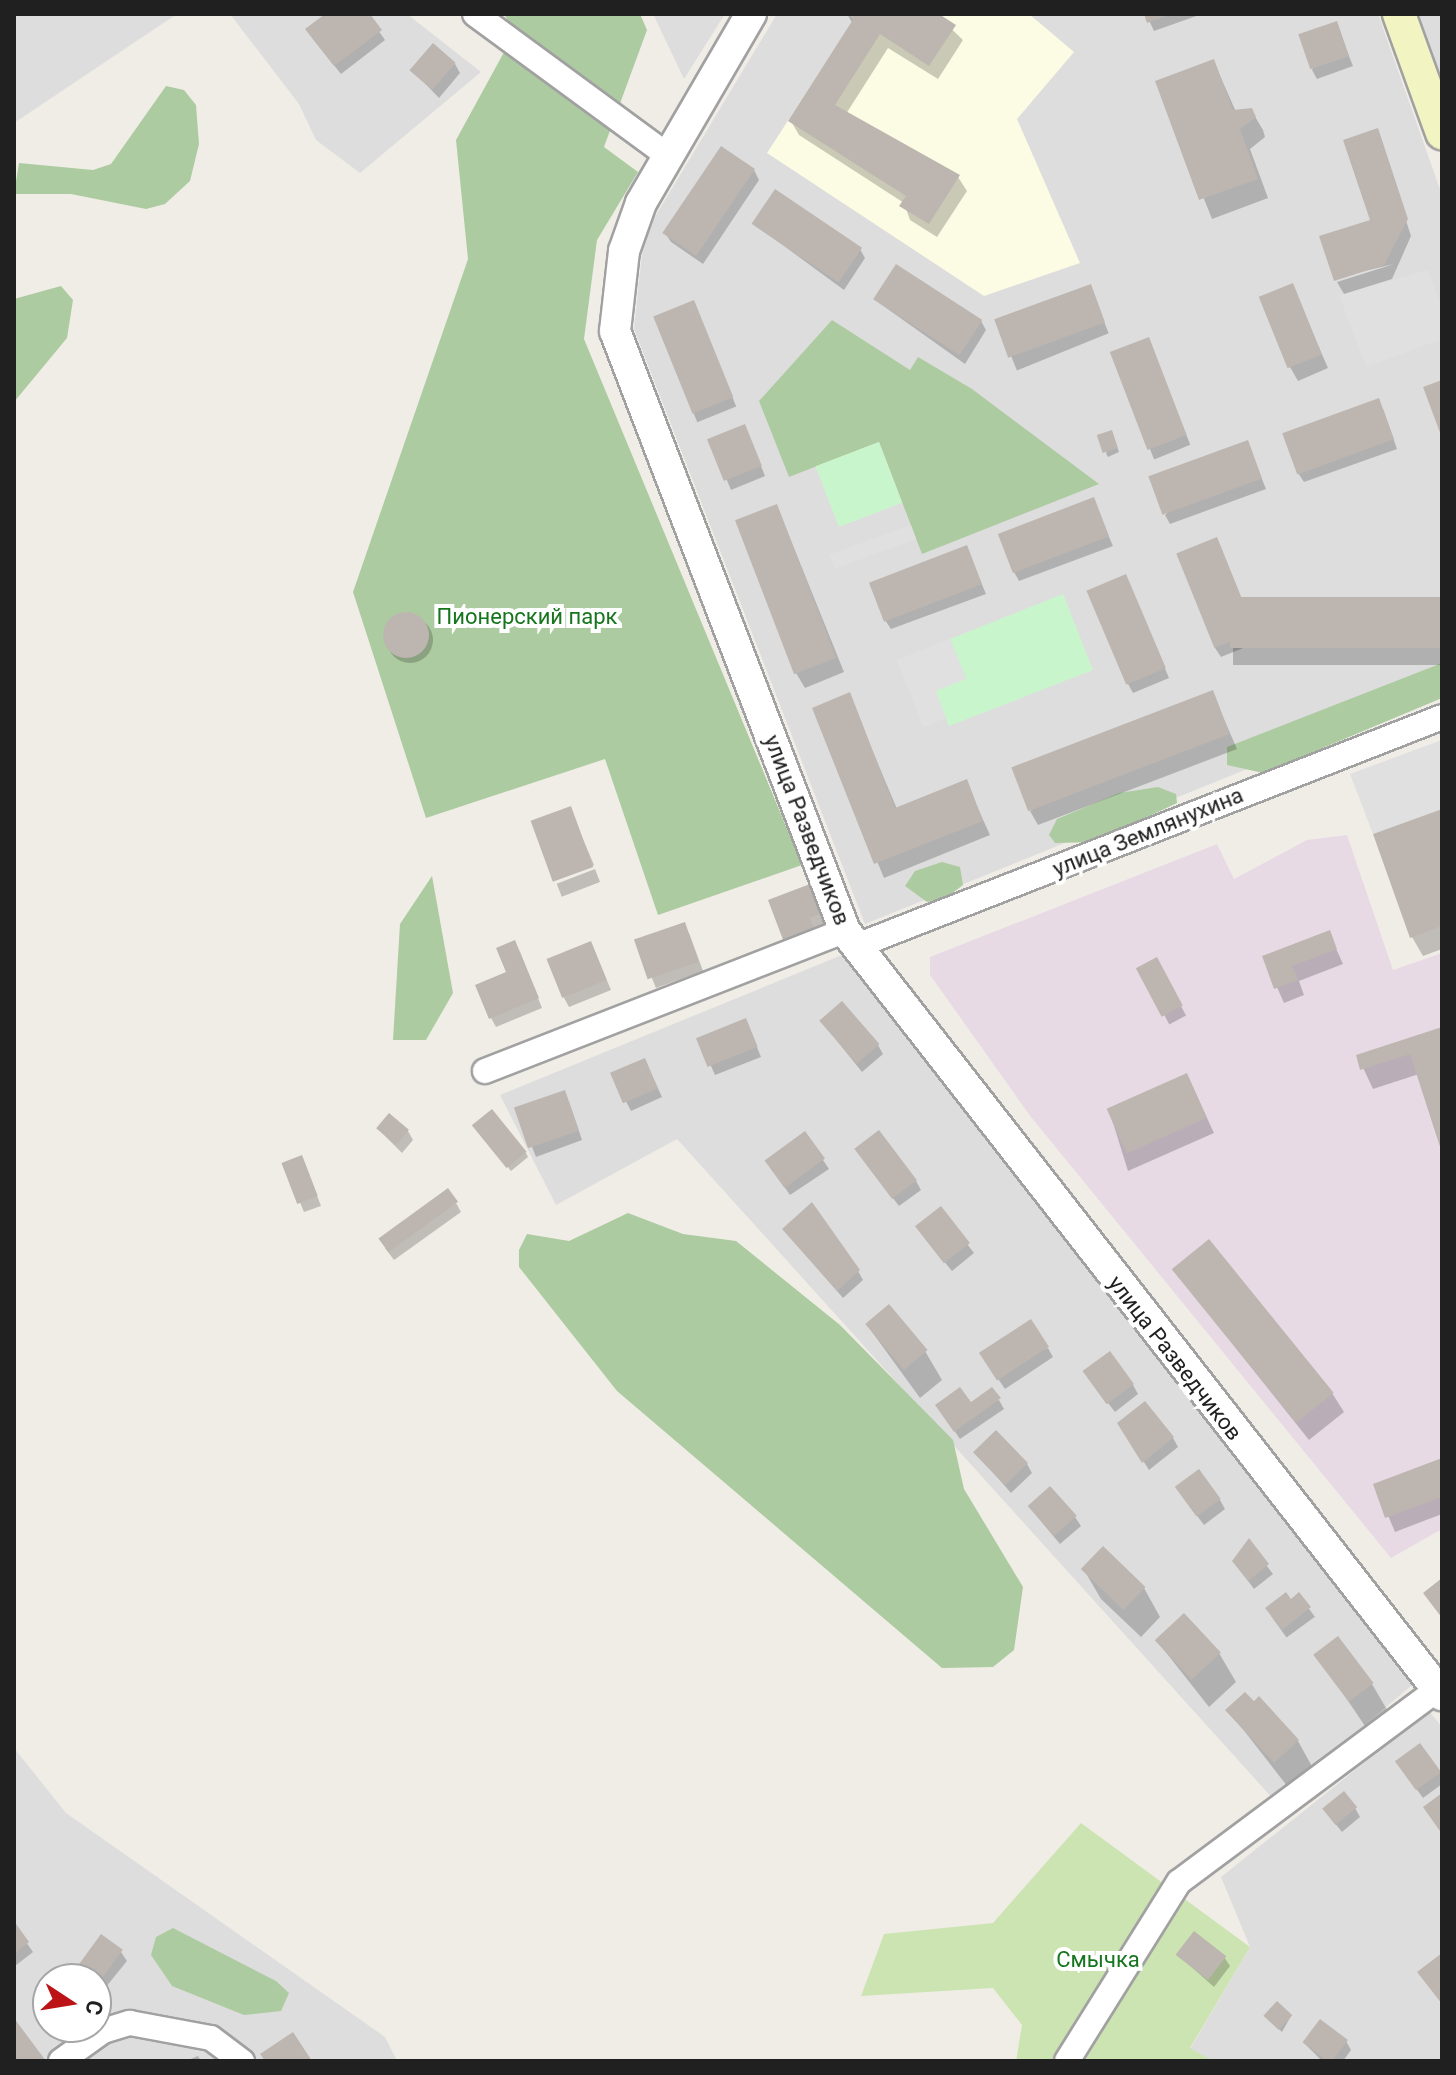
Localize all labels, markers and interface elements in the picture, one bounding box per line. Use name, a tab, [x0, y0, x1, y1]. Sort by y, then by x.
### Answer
park label: Пионерский парк	[437, 604, 617, 630]
street label: улица Разведчиков	[759, 731, 855, 929]
street label: улица Землянухина	[1049, 782, 1247, 882]
street label: улица Разведчиков	[1103, 1270, 1247, 1446]
park label: Смычка	[1056, 1947, 1140, 1973]
north arrow	[32, 1963, 112, 2043]
text: С	[80, 1998, 108, 2017]

